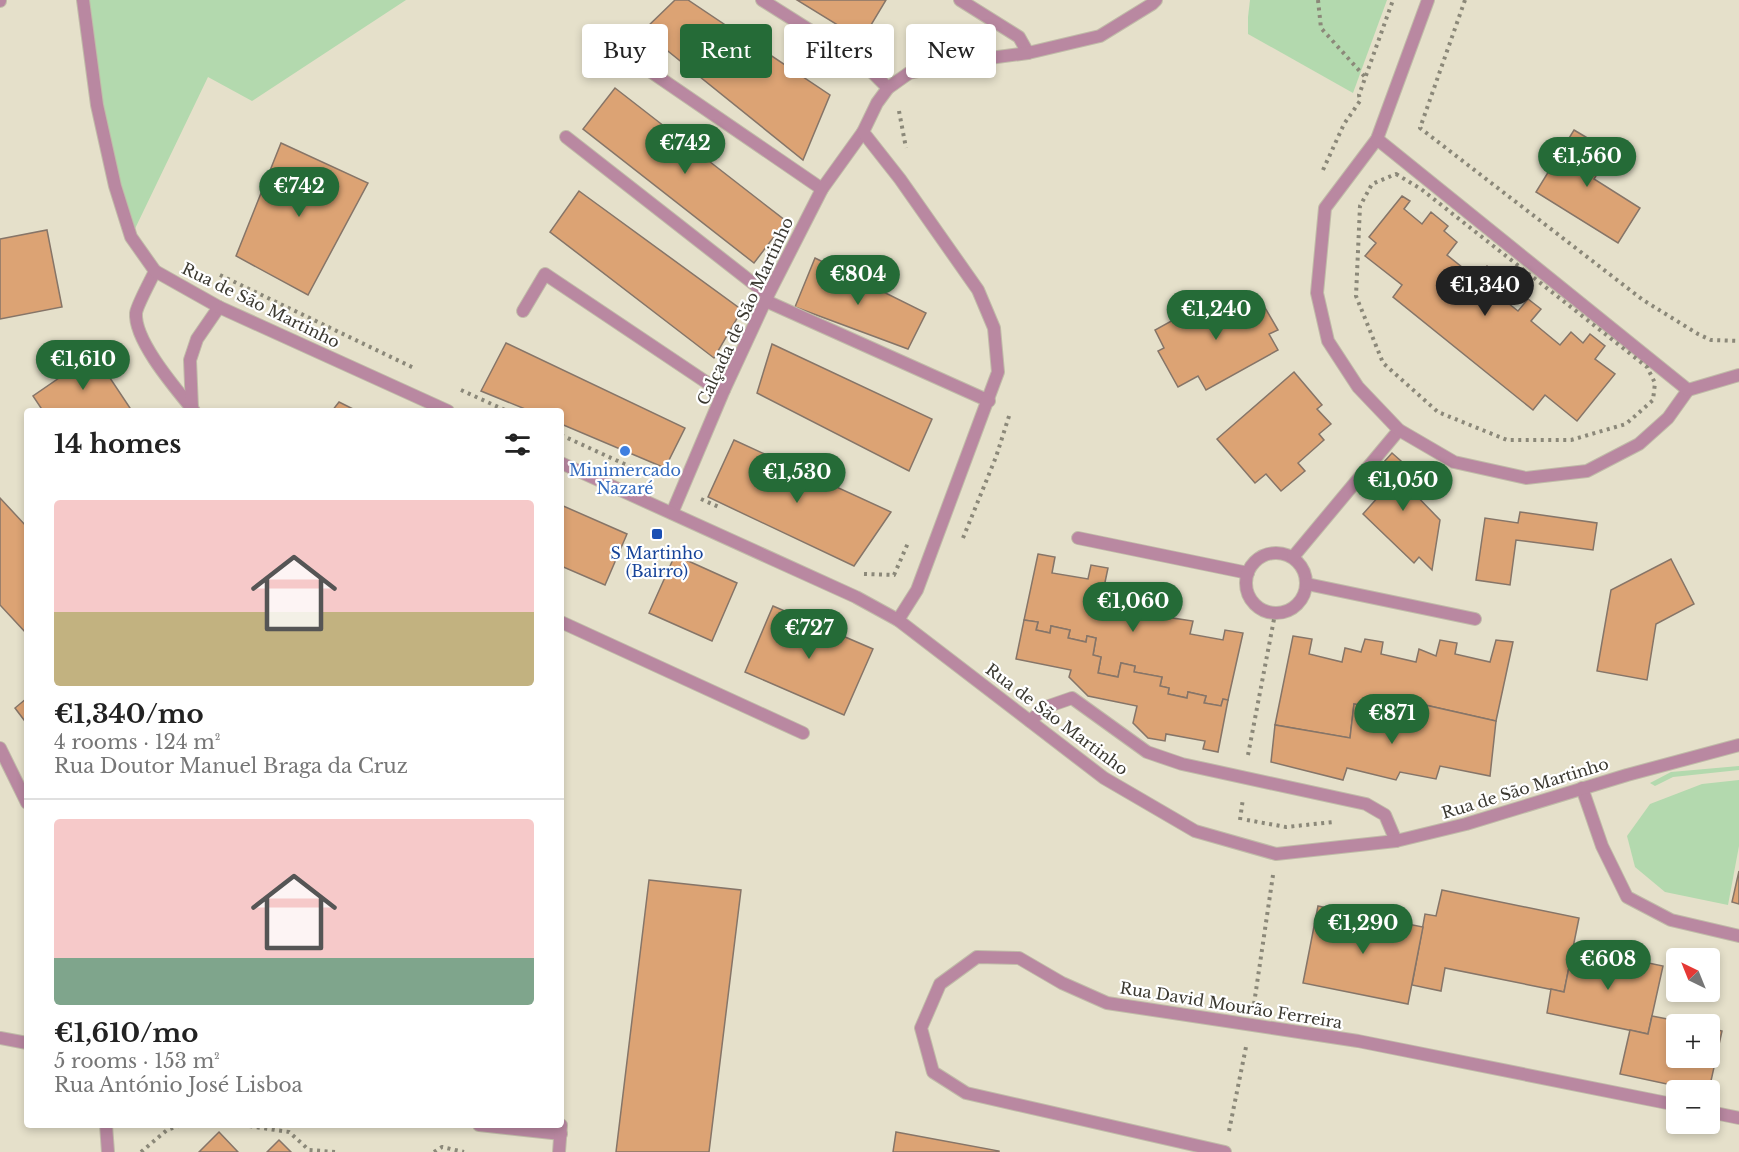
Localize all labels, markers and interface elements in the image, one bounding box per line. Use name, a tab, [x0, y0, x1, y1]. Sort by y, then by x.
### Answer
chip: Buy	[582, 24, 668, 78]
chip: Rent	[680, 24, 772, 78]
chip: Filters	[784, 24, 894, 78]
chip: New	[906, 24, 996, 78]
pin: €742	[649, 124, 721, 175]
text: €742	[659, 131, 711, 155]
pin: €1,560	[1538, 137, 1636, 188]
text: €1,560	[1552, 144, 1622, 168]
pin: €742	[263, 167, 335, 218]
text: €742	[273, 174, 325, 198]
street label: Calçada de São Martinho	[693, 214, 797, 408]
pin: €804	[822, 255, 894, 306]
street label: Rua de São Martinho	[179, 258, 343, 352]
text: €804	[830, 262, 886, 286]
pin: €1,340	[1436, 266, 1534, 317]
text: €1,340	[1450, 273, 1520, 297]
pin: €1,240	[1167, 290, 1265, 341]
text: €1,240	[1181, 297, 1251, 321]
pin: €1,610	[34, 340, 132, 391]
text: €1,610	[50, 347, 116, 371]
text: 14 homes	[54, 428, 181, 460]
icon: filters	[501, 428, 534, 461]
marker: Minimercado Nazaré	[618, 444, 632, 458]
pin: €1,530	[748, 453, 846, 504]
place label: Minimercado Nazaré	[569, 460, 681, 498]
text: €1,530	[763, 460, 831, 484]
pin: €1,050	[1354, 461, 1452, 512]
text: €1,050	[1368, 468, 1438, 492]
marker: S Martinho (Bairro)	[650, 527, 664, 541]
icon: home	[240, 539, 348, 647]
place label: S Martinho (Bairro)	[611, 543, 703, 581]
pin: €1,060	[1084, 582, 1182, 633]
text: €1,060	[1097, 589, 1169, 613]
pin: €727	[773, 609, 845, 660]
text: €727	[785, 616, 833, 640]
street label: Rua de São Martinho	[982, 659, 1132, 779]
pin: €871	[1356, 694, 1428, 745]
text: €1,340/mo	[54, 698, 204, 730]
text: €871	[1368, 701, 1416, 725]
text: 4 rooms · 124 m²	[54, 730, 220, 754]
street label: Rua de São Martinho	[1439, 753, 1611, 823]
text: Rua Doutor Manuel Braga da Cruz	[54, 754, 408, 778]
icon: home	[240, 858, 348, 966]
pin: €1,290	[1314, 904, 1412, 955]
text: €1,290	[1328, 911, 1398, 935]
pin: €608	[1572, 940, 1644, 991]
text: €608	[1580, 947, 1636, 971]
north arrow	[1666, 948, 1720, 1002]
map controls	[1666, 948, 1720, 1134]
street label: Rua David Mourão Ferreira	[1118, 978, 1344, 1032]
button: +	[1666, 1014, 1720, 1068]
text: €1,610/mo	[54, 1017, 198, 1049]
text: 5 rooms · 153 m²	[54, 1049, 220, 1073]
text: Rua António José Lisboa	[54, 1073, 303, 1097]
button: −	[1666, 1080, 1720, 1134]

